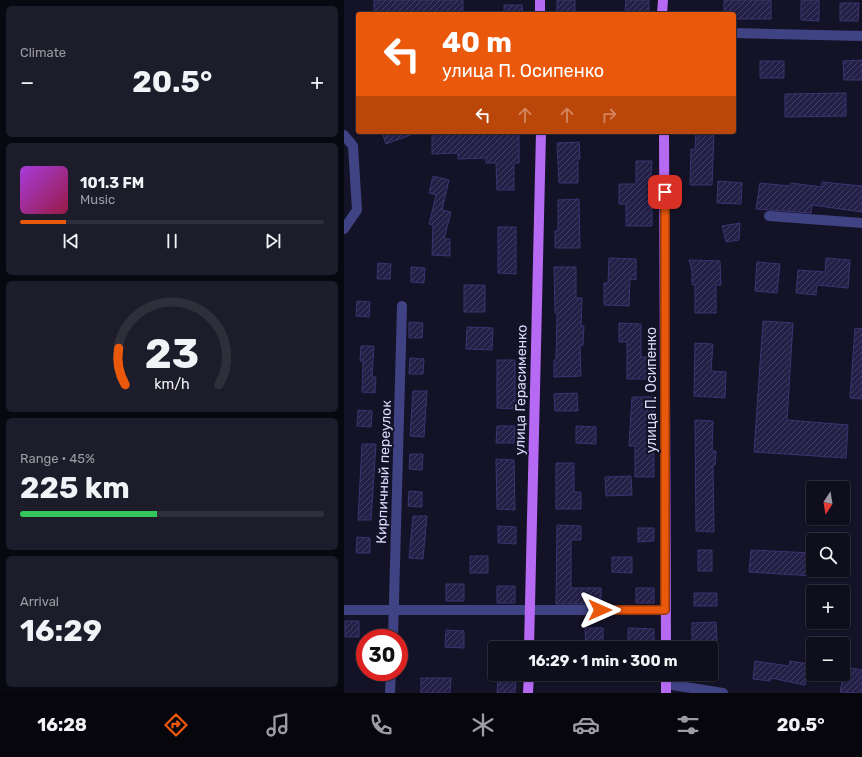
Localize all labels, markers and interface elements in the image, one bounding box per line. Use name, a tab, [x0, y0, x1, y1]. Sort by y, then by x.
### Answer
text: 40 m	[442, 26, 512, 59]
icon: left	[376, 28, 428, 80]
text: Climate	[20, 45, 66, 60]
text: улица П. Осипенко	[442, 60, 604, 82]
text: 20.5°	[132, 64, 212, 100]
text: −	[20, 69, 34, 96]
text: +	[310, 69, 324, 96]
icon: left	[472, 104, 494, 126]
icon: ahead	[514, 104, 536, 126]
icon: ahead	[556, 104, 578, 126]
icon: right	[598, 104, 620, 126]
text: 101.3 FM	[80, 174, 144, 192]
pin	[648, 175, 682, 209]
icon: arrive	[654, 181, 676, 203]
text: Music	[80, 192, 115, 207]
icon: previous	[60, 230, 82, 252]
icon: pause	[161, 230, 183, 252]
icon: next	[262, 230, 284, 252]
street label: улица Герасименко	[511, 325, 531, 455]
street label: улица П. Осипенко	[643, 327, 660, 453]
text: 23	[145, 328, 199, 377]
text: km/h	[154, 375, 190, 392]
street label: Кирпичный переулок	[373, 399, 395, 544]
text: Range · 45%	[20, 451, 95, 466]
text: 225 km	[20, 470, 130, 506]
north arrow	[806, 481, 850, 525]
map controls	[806, 481, 850, 681]
button: search	[806, 533, 850, 577]
button: +	[806, 585, 850, 629]
position arrow	[579, 589, 621, 631]
text: Arrival	[20, 594, 59, 609]
text: 16:29	[20, 613, 102, 649]
speed limit sign: 30	[356, 629, 408, 681]
button: −	[806, 637, 850, 681]
text: 16:29 · 1 min · 300 m	[528, 652, 678, 670]
icon: directions	[162, 711, 190, 739]
icon: music	[264, 711, 292, 739]
icon: phone	[367, 711, 395, 739]
icon: climate	[469, 711, 497, 739]
icon: car	[572, 711, 600, 739]
icon: filters	[674, 711, 702, 739]
text: 16:28	[37, 714, 87, 736]
text: 20.5°	[777, 714, 825, 736]

